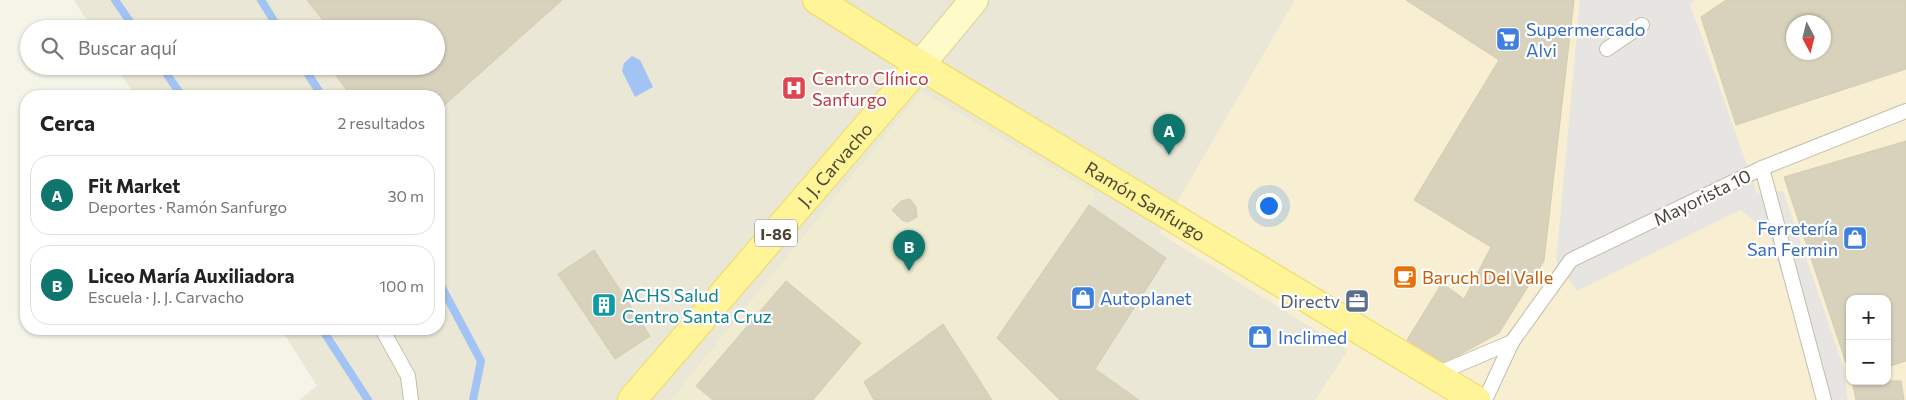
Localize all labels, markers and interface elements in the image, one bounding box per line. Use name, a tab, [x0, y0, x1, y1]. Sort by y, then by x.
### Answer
north arrow	[1786, 15, 1831, 60]
place label: Supermercado Alvi	[1526, 18, 1646, 61]
search box	[20, 20, 445, 75]
supermarket icon: Supermercado Alvi	[1495, 26, 1521, 52]
icon: search	[38, 34, 66, 62]
text: Buscar aquí	[78, 36, 177, 59]
place label: Centro Clínico Sanfurgo	[812, 67, 929, 110]
hospital icon: Centro Clínico Sanfurgo	[781, 75, 807, 101]
text: Cerca	[40, 110, 95, 135]
text: 2 resultados	[337, 113, 425, 132]
pin: A	[1153, 114, 1185, 155]
street label: J. J. Carvacho	[793, 118, 877, 211]
street label: Ramón Sanfurgo	[1081, 156, 1210, 246]
street label: Mayorista 10	[1650, 164, 1754, 230]
text: Fit Market	[88, 174, 180, 197]
text: A	[51, 186, 63, 205]
text: 30 m	[387, 186, 424, 205]
your location	[1256, 193, 1282, 219]
text: Deportes · Ramón Sanfurgo	[88, 197, 287, 216]
place label: Ferretería San Fermin	[1747, 217, 1838, 260]
road number: I-86	[755, 220, 797, 247]
shop icon: Ferretería San Fermin	[1842, 225, 1868, 251]
pin: B	[893, 230, 925, 271]
text: Liceo María Auxiliadora	[88, 264, 294, 287]
cafe icon: Baruch Del Valle	[1392, 264, 1418, 290]
place label: Baruch Del Valle	[1422, 266, 1553, 288]
text: B	[52, 276, 62, 295]
text: 100 m	[379, 276, 424, 295]
place label: ACHS Salud Centro Santa Cruz	[622, 284, 772, 327]
shop icon: Autoplanet	[1070, 285, 1096, 311]
text: Escuela · J. J. Carvacho	[88, 287, 244, 306]
place label: Autoplanet	[1100, 287, 1192, 309]
office icon: Directv	[1344, 288, 1370, 314]
place label: Directv	[1280, 290, 1340, 312]
building icon: ACHS Salud Centro Santa Cruz	[591, 292, 617, 318]
map controls	[1846, 295, 1891, 385]
button: +	[1846, 295, 1891, 340]
shop icon: Inclimed	[1247, 324, 1273, 350]
place label: Inclimed	[1278, 326, 1347, 348]
button: −	[1846, 340, 1891, 385]

